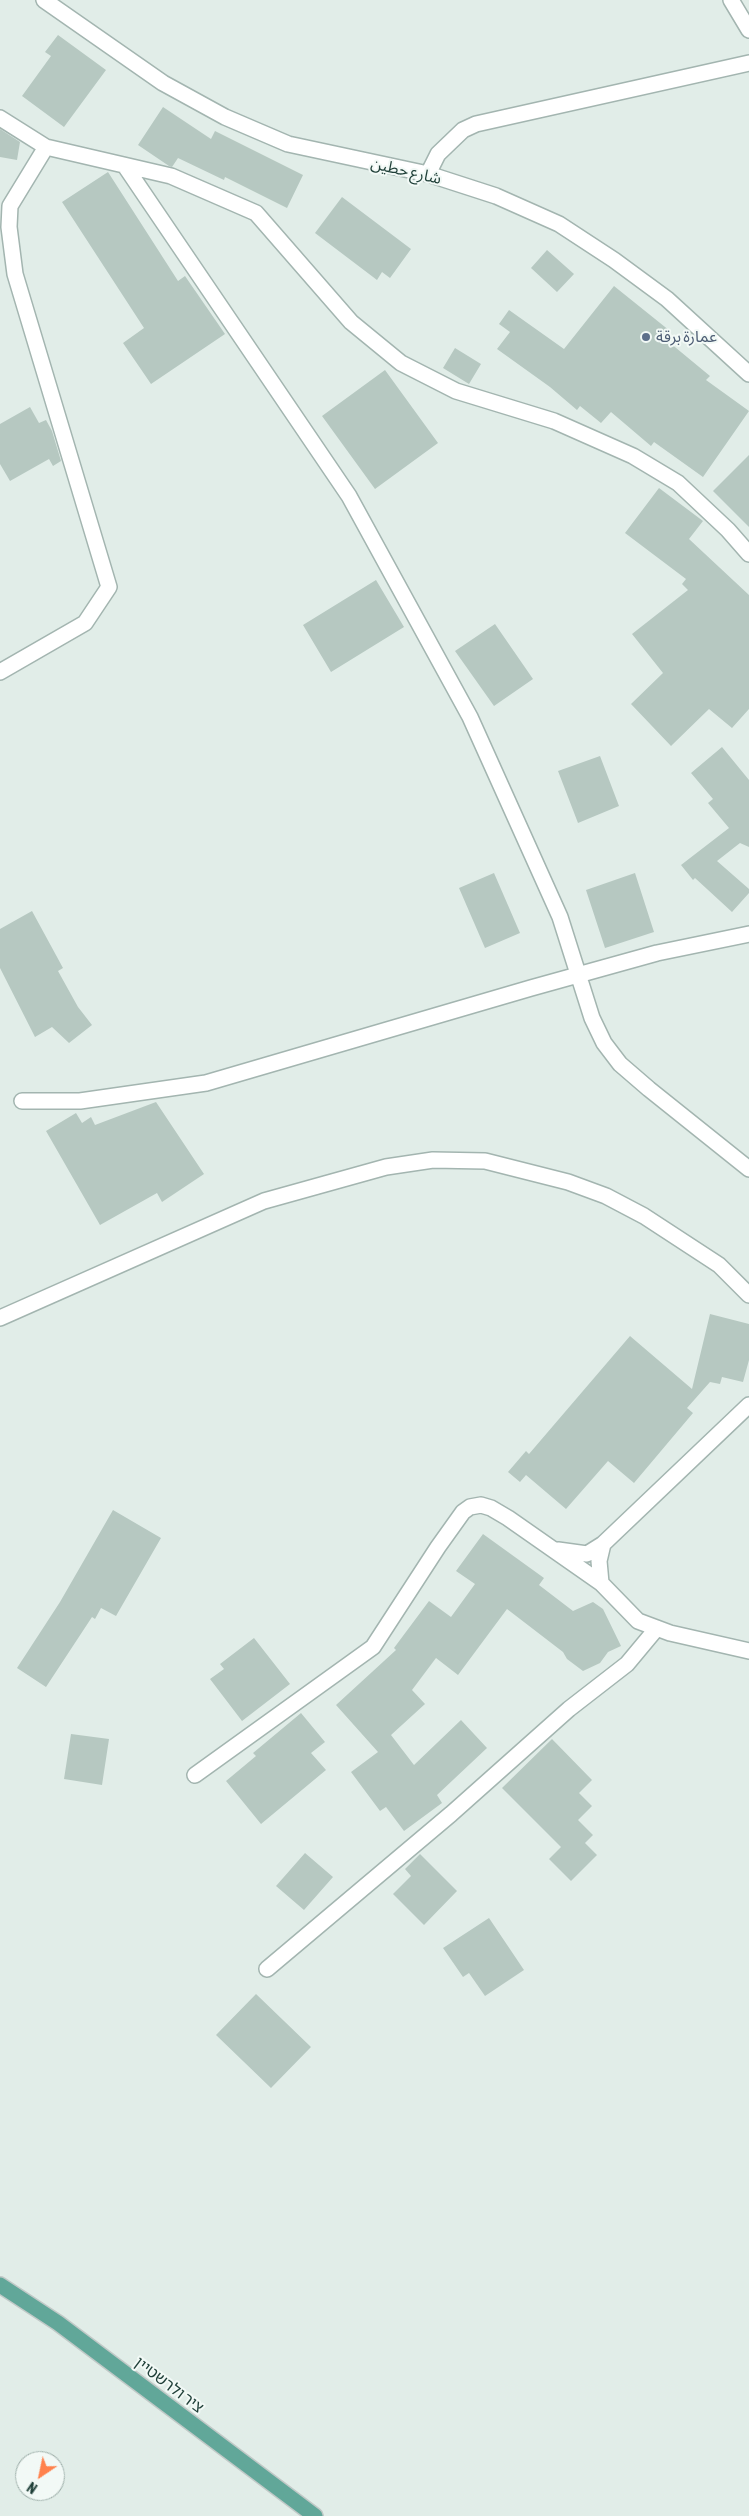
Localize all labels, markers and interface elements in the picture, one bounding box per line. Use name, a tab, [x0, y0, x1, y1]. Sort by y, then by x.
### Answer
street label: شارع حطين	[369, 154, 443, 188]
place label: عمارة برقة	[656, 327, 717, 347]
marker: عمارة برقة	[640, 331, 652, 343]
street label: ציר ולרשטיין	[131, 2353, 207, 2417]
north arrow	[15, 2451, 65, 2501]
text: N	[24, 2479, 40, 2497]

